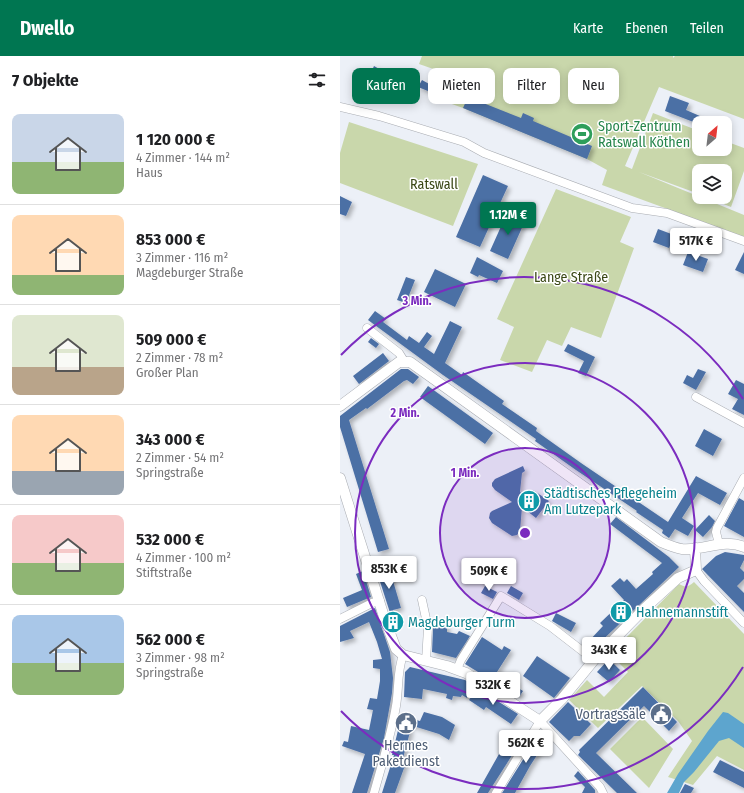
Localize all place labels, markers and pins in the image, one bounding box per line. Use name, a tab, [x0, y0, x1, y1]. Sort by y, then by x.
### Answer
place label: Sport-Zentrum Ratswall Köthen	[598, 118, 690, 151]
sports icon: Sport-Zentrum Ratswall Köthen	[569, 121, 595, 147]
pin: 1.12M €	[471, 202, 545, 236]
pin: 517K €	[663, 228, 729, 262]
place label: Städtisches Pflegeheim Am Lutzepark	[544, 485, 677, 518]
building icon: Städtisches Pflegeheim Am Lutzepark	[516, 488, 542, 514]
centre of rings	[518, 526, 532, 540]
pin: 853K €	[356, 556, 422, 590]
pin: 509K €	[456, 558, 522, 592]
building icon: Hahnemannstift	[608, 599, 634, 625]
place label: Hahnemannstift	[636, 604, 729, 621]
building icon: Magdeburger Turm	[380, 609, 406, 635]
place label: Magdeburger Turm	[408, 614, 515, 631]
pin: 343K €	[576, 637, 642, 671]
pin: 532K €	[460, 672, 526, 706]
public building icon: Vortragssäle	[648, 701, 674, 727]
place label: Vortragssäle	[576, 706, 646, 723]
public building icon: Hermes Paketdienst	[393, 710, 419, 736]
pin: 562K €	[493, 730, 559, 764]
place label: Hermes Paketdienst	[372, 737, 440, 770]

